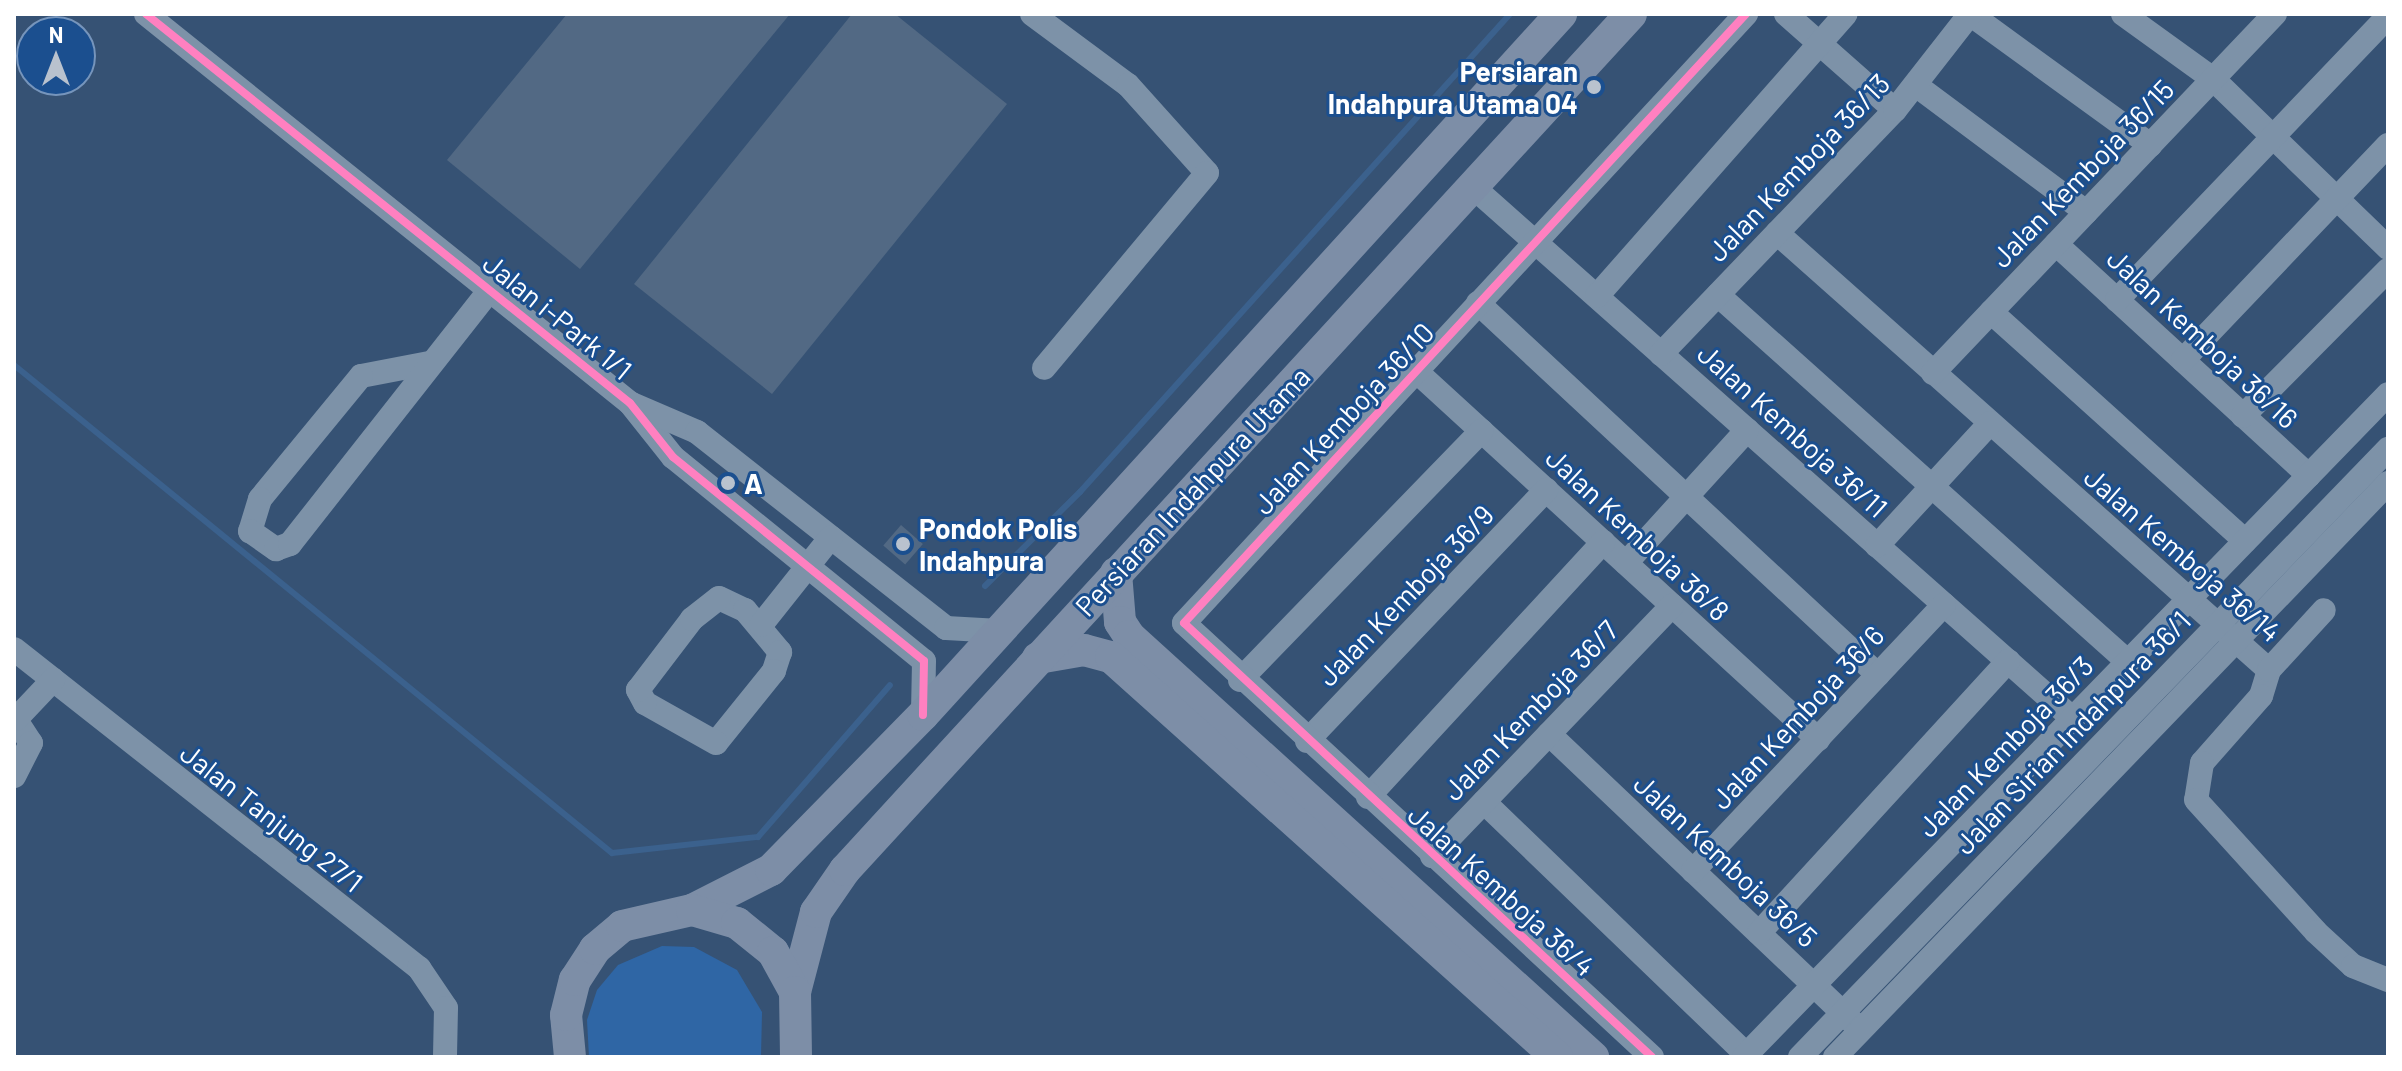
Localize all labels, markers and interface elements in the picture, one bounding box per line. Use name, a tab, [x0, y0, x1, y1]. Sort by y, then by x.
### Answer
north arrow	[16, 16, 96, 96]
text: N	[49, 21, 63, 47]
place label: Persiaran Indahpura Utama 04	[1328, 54, 1578, 120]
street label: Jalan Kemboja 36/13	[1700, 66, 1896, 268]
street label: Jalan Kemboja 36/15	[1984, 72, 2180, 274]
marker: Persiaran Indahpura Utama 04	[1585, 78, 1603, 96]
street label: Jalan Kemboja 36/16	[2101, 241, 2305, 435]
street label: Jalan i-Park 1/1	[477, 246, 639, 386]
street label: Jalan Kemboja 36/10	[1246, 315, 1440, 521]
street label: Jalan Kemboja 36/11	[1691, 336, 1895, 524]
street label: Persiaran Indahpura Utama	[1068, 359, 1316, 623]
street label: Jalan Kemboja 36/8	[1539, 440, 1737, 628]
street label: Jalan Kemboja 36/14	[2078, 460, 2288, 648]
place label: A	[744, 466, 763, 500]
marker: A	[719, 474, 737, 492]
street label: Jalan Kemboja 36/9	[1310, 498, 1500, 692]
place label: Pondok Polis Indahpura	[919, 511, 1077, 577]
marker: Pondok Polis Indahpura	[894, 535, 912, 553]
street label: Jalan Sirian Indahpura 36/1	[1947, 603, 2197, 861]
street label: Jalan Kemboja 36/7	[1436, 613, 1624, 807]
street label: Jalan Kemboja 36/6	[1703, 618, 1891, 816]
street label: Jalan Kemboja 36/3	[1910, 649, 2100, 843]
street label: Jalan Tanjung 27/1	[174, 735, 370, 899]
street label: Jalan Kemboja 36/5	[1627, 766, 1825, 954]
street label: Jalan Kemboja 36/4	[1402, 797, 1602, 983]

